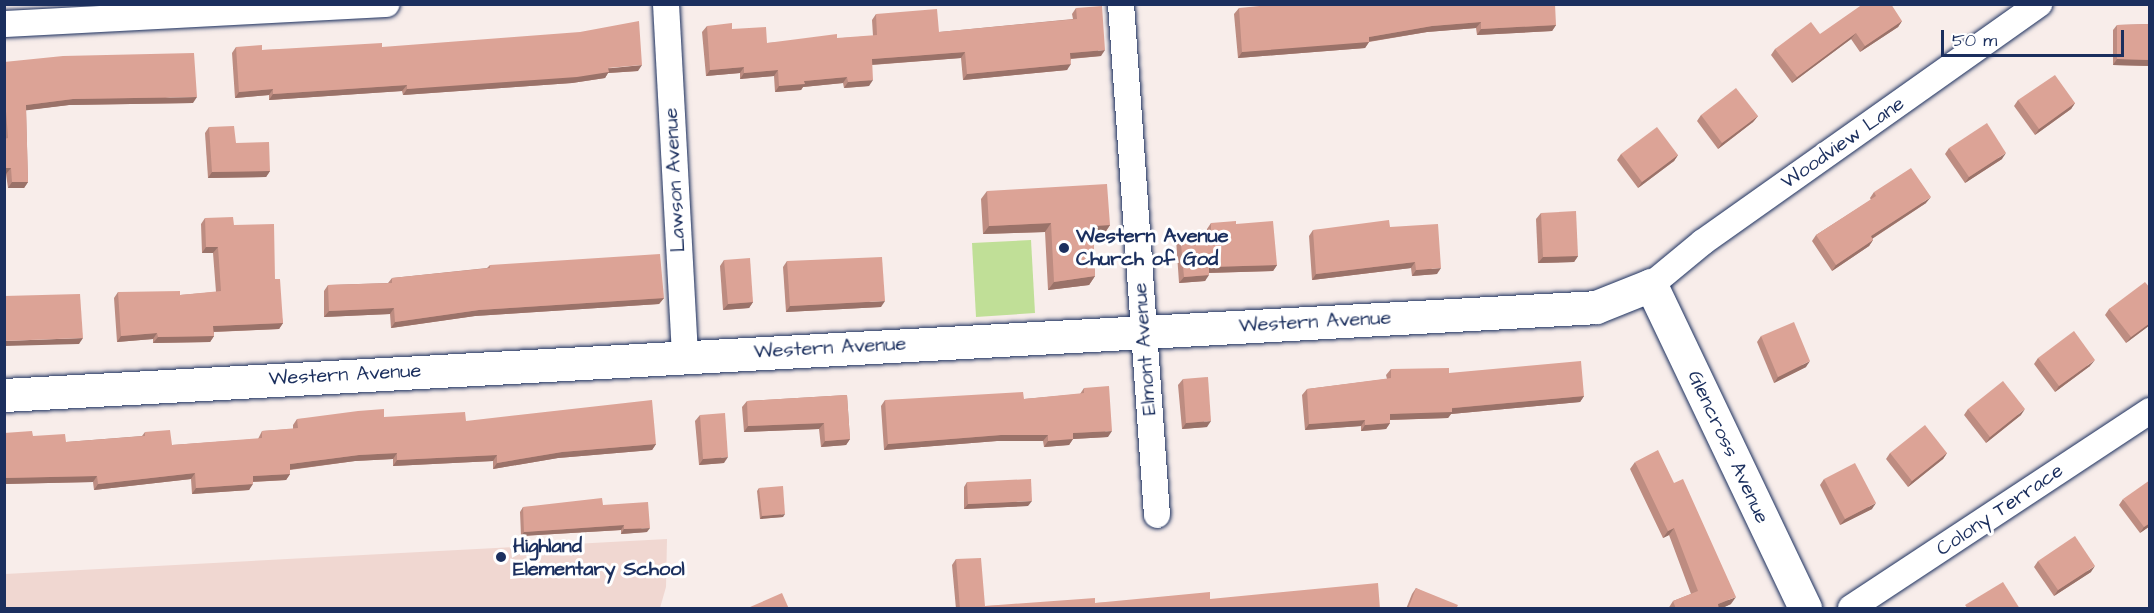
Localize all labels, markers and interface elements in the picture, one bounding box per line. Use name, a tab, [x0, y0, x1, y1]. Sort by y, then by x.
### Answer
scale bar	[1944, 18, 2127, 56]
text: 50 m	[1952, 28, 1997, 53]
street label: Woodview Lane	[1777, 92, 1909, 194]
street label: Lawson Avenue	[659, 107, 691, 253]
place label: Western Avenue Church of God	[1076, 225, 1229, 272]
marker: Western Avenue Church of God	[1057, 241, 1071, 255]
street label: Elmont Avenue	[1128, 282, 1162, 416]
street label: Western Avenue	[1238, 306, 1392, 338]
street label: Western Avenue	[753, 332, 907, 364]
street label: Western Avenue	[268, 359, 422, 391]
street label: Glencross Avenue	[1682, 367, 1774, 527]
street label: Colony Terrace	[1932, 459, 2068, 561]
place label: Highland Elementary School	[513, 534, 685, 581]
marker: Highland Elementary School	[494, 550, 508, 564]

